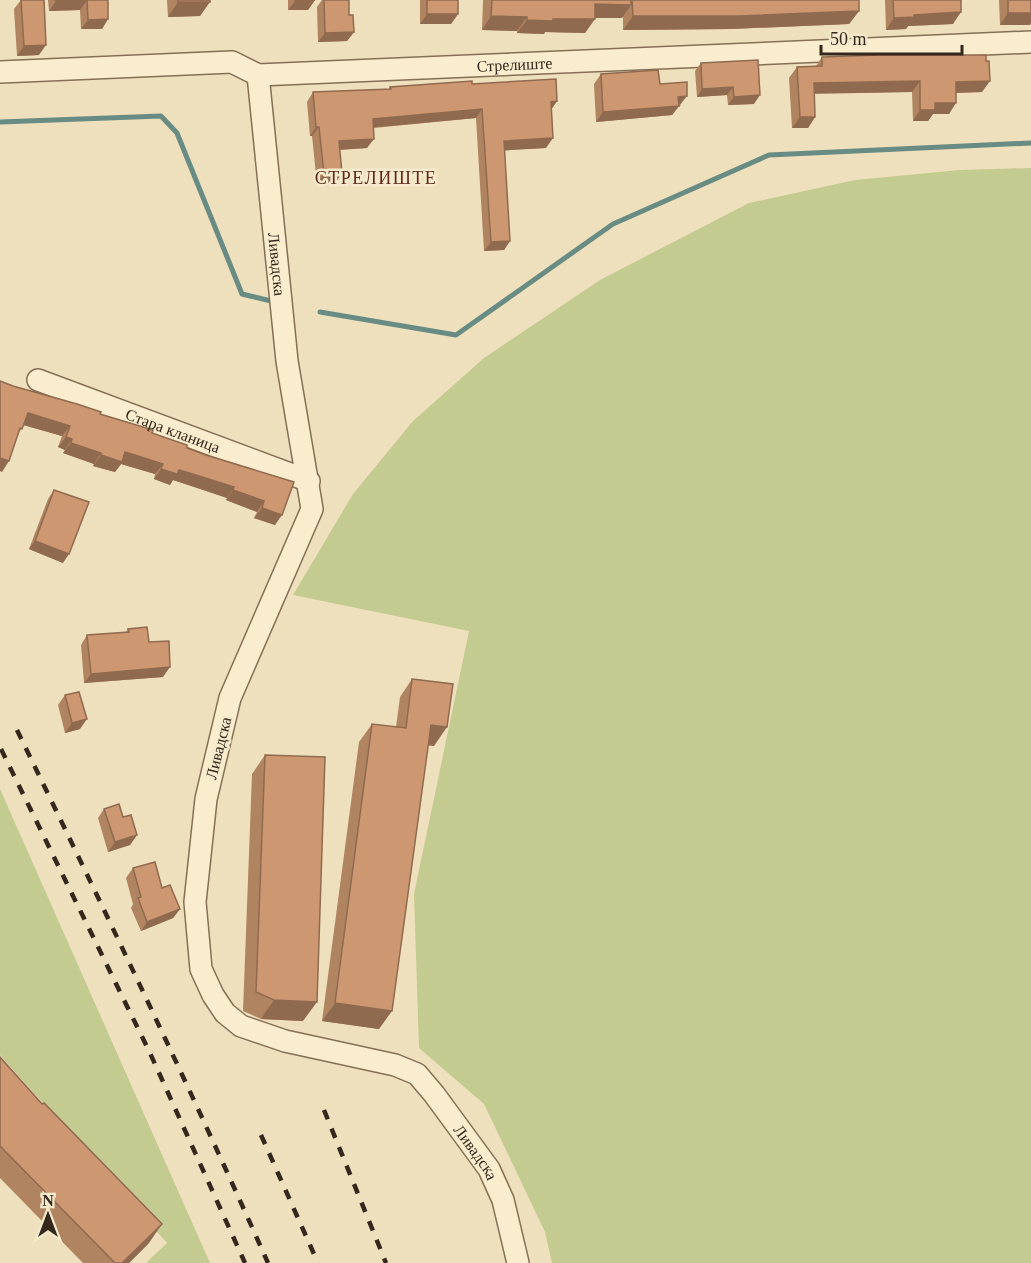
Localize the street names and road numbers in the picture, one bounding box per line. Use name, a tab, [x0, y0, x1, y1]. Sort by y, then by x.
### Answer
street label: Стрелиште	[476, 54, 553, 75]
street label: Ливадска	[265, 232, 288, 297]
street label: Стара кланица	[123, 405, 222, 456]
street label: Ливадска	[203, 715, 235, 781]
street label: Ливадска	[450, 1121, 501, 1182]

